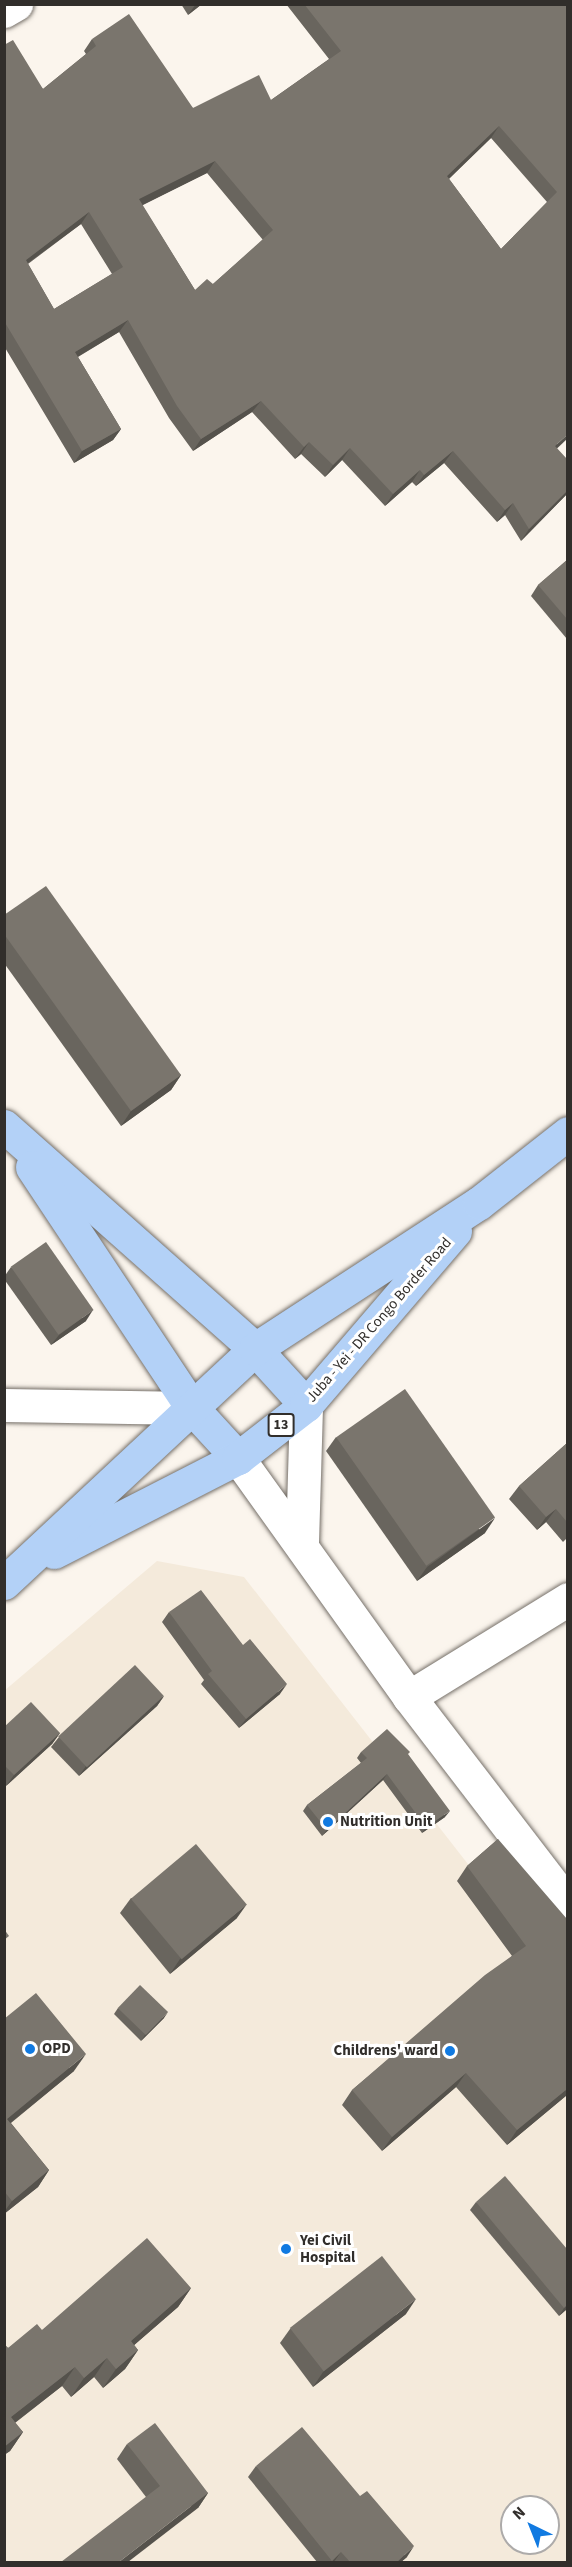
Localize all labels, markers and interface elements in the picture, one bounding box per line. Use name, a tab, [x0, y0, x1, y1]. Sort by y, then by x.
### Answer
street label: Juba - Yei - DR Congo Border Road	[303, 1234, 455, 1406]
road number: 13	[268, 1414, 294, 1436]
place label: Nutrition Unit	[340, 1813, 433, 1831]
marker: Nutrition Unit	[321, 1815, 335, 1829]
place label: OPD	[42, 2040, 71, 2058]
marker: OPD	[23, 2042, 37, 2056]
place label: Childrens' ward	[334, 2042, 438, 2060]
marker: Childrens' ward	[443, 2044, 457, 2058]
place label: Yei Civil Hospital	[300, 2231, 355, 2266]
marker: Yei Civil Hospital	[277, 2240, 295, 2258]
north arrow	[500, 2495, 560, 2555]
text: N	[508, 2502, 530, 2525]

